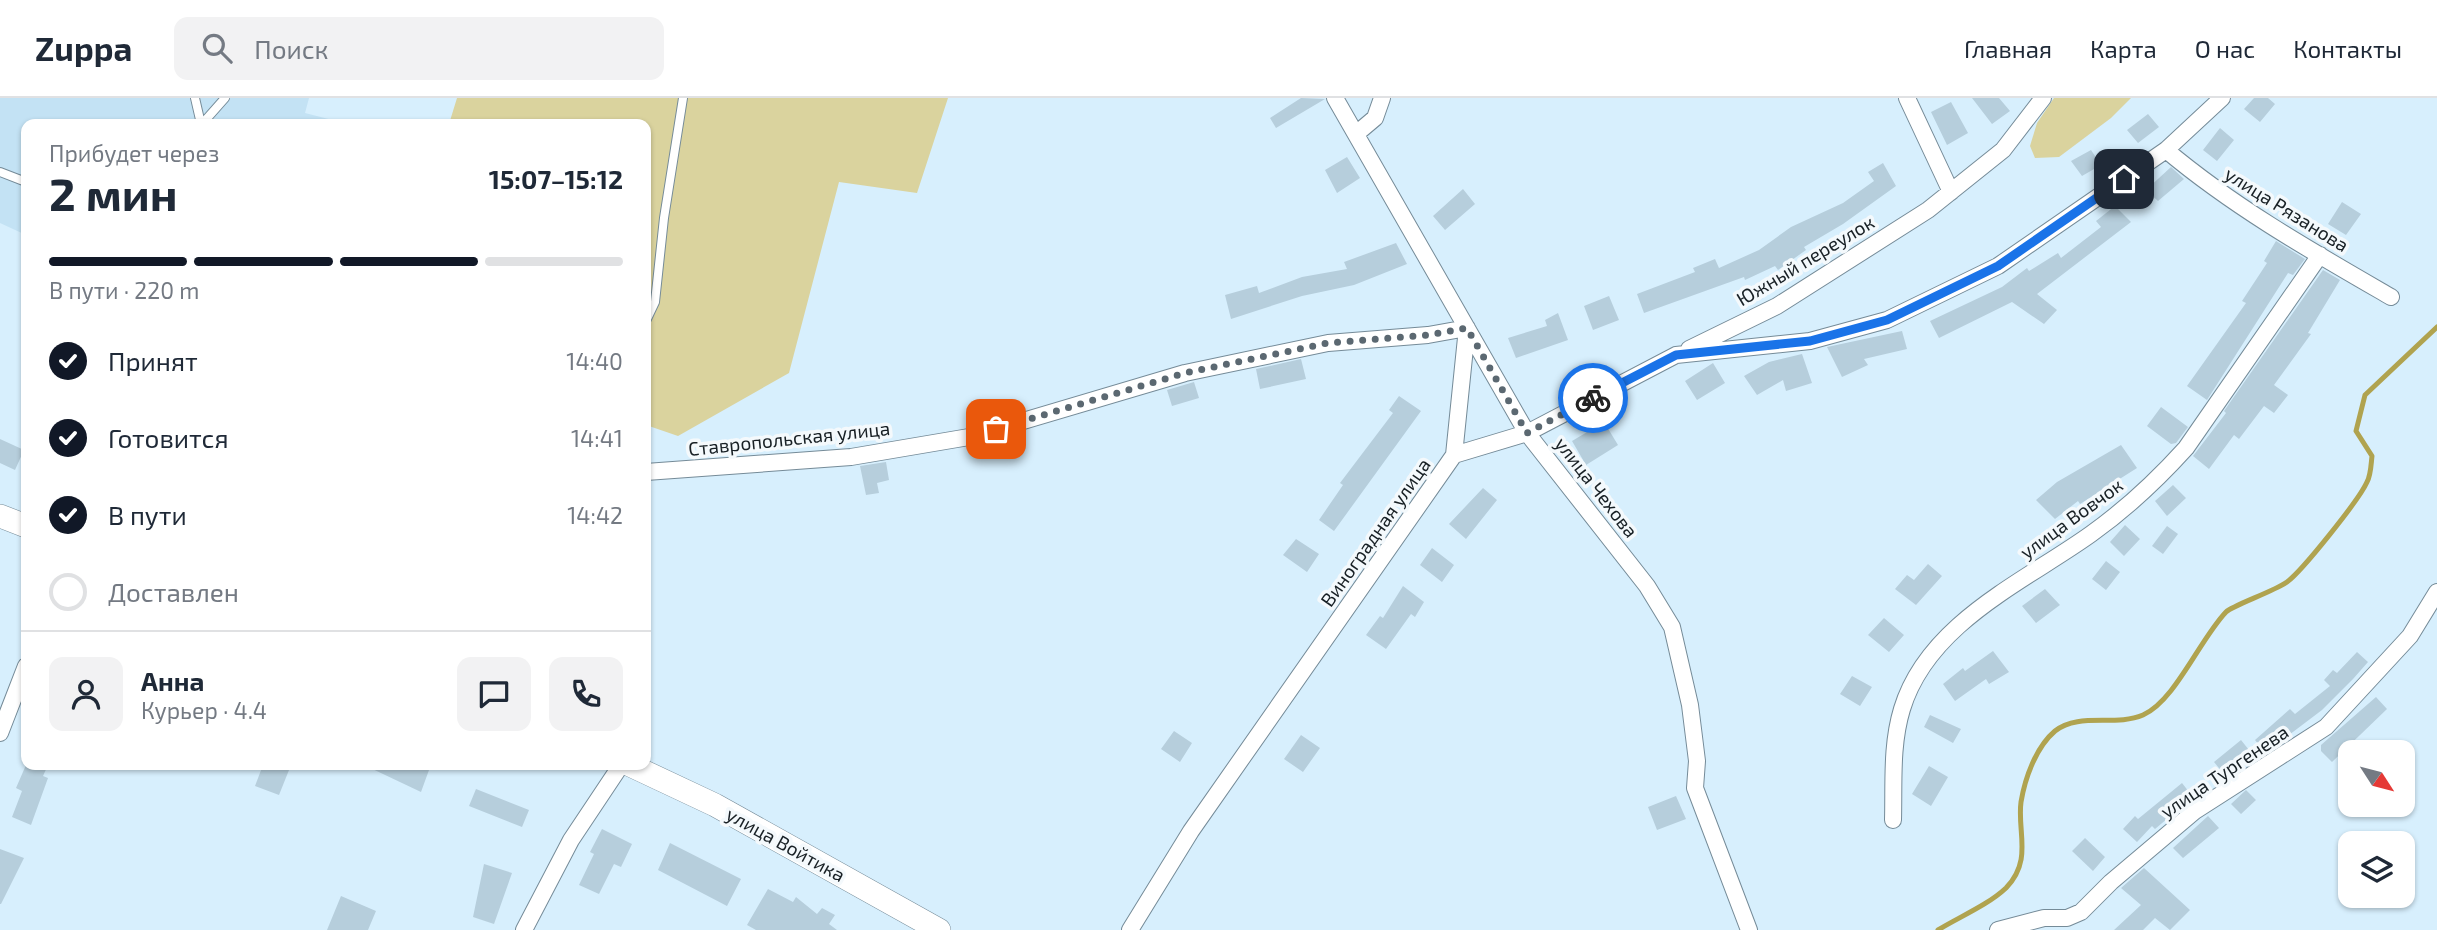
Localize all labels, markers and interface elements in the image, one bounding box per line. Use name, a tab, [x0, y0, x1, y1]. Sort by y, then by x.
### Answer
search box	[174, 17, 664, 80]
text: Zuppa	[35, 28, 132, 68]
icon: search	[198, 29, 236, 67]
text: Поиск	[254, 33, 329, 64]
text: Главная	[1964, 34, 2052, 63]
text: Карта	[2090, 34, 2157, 63]
text: О нас	[2195, 34, 2255, 63]
text: Контакты	[2293, 34, 2402, 63]
text: Прибудет через	[49, 139, 219, 167]
pin	[2094, 149, 2154, 209]
icon: home	[2105, 160, 2143, 198]
street label: улица Рязанова	[2220, 162, 2353, 257]
text: 15:07–15:12	[489, 163, 623, 194]
text: 2 мин	[49, 165, 178, 220]
street label: Южный переулок	[1732, 210, 1878, 311]
text: В пути · 220 m	[49, 276, 199, 304]
icon: check	[49, 342, 87, 380]
text: Принят	[108, 345, 198, 376]
text: 14:40	[566, 347, 623, 375]
courier	[1558, 363, 1628, 433]
icon: bike	[1574, 379, 1612, 417]
pin	[966, 399, 1026, 459]
icon: bag	[977, 410, 1015, 448]
street label: Ставропольская улица	[687, 416, 891, 461]
icon: check	[49, 419, 87, 457]
text: Готовится	[108, 422, 229, 453]
text: 14:41	[571, 424, 623, 452]
street label: улица Чехова	[1550, 432, 1643, 542]
street label: Виноградная улица	[1315, 454, 1436, 611]
street label: улица Вовчок	[2015, 473, 2128, 564]
icon: check	[49, 496, 87, 534]
text: В пути	[108, 499, 187, 530]
text: 14:42	[567, 501, 623, 529]
text: Доставлен	[108, 576, 239, 607]
button: person	[49, 657, 123, 731]
button: chat	[457, 657, 531, 731]
button: phone	[549, 657, 623, 731]
text: Анна	[141, 665, 204, 696]
text: Курьер · 4.4	[141, 696, 267, 724]
street label: улица Тургенева	[2156, 720, 2293, 823]
north arrow	[2338, 740, 2415, 817]
map controls	[2338, 740, 2415, 908]
street label: улица Войтика	[722, 802, 849, 887]
button: layers	[2338, 831, 2415, 908]

